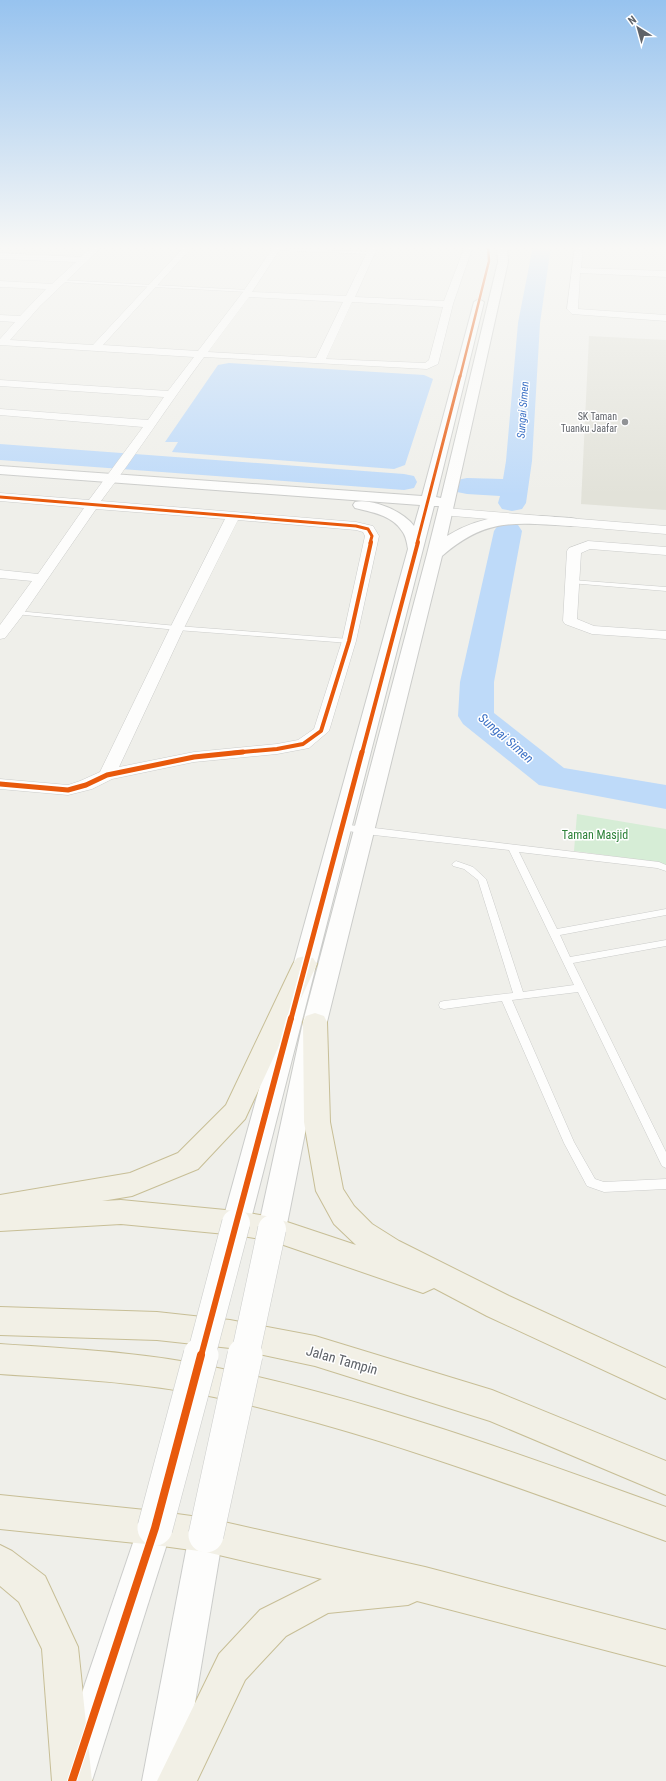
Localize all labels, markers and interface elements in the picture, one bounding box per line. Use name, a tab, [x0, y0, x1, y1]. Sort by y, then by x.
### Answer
north arrow	[618, 8, 658, 48]
text: N	[626, 13, 639, 28]
water label: Sungai Simen	[515, 381, 531, 439]
place label: SK Taman Tuanku Jaafar	[561, 411, 617, 434]
marker: SK Taman Tuanku Jaafar	[620, 417, 630, 427]
water label: Sungai Simen	[475, 710, 537, 766]
park label: Taman Masjid	[562, 828, 628, 842]
street label: Jalan Tampin	[304, 1342, 380, 1378]

